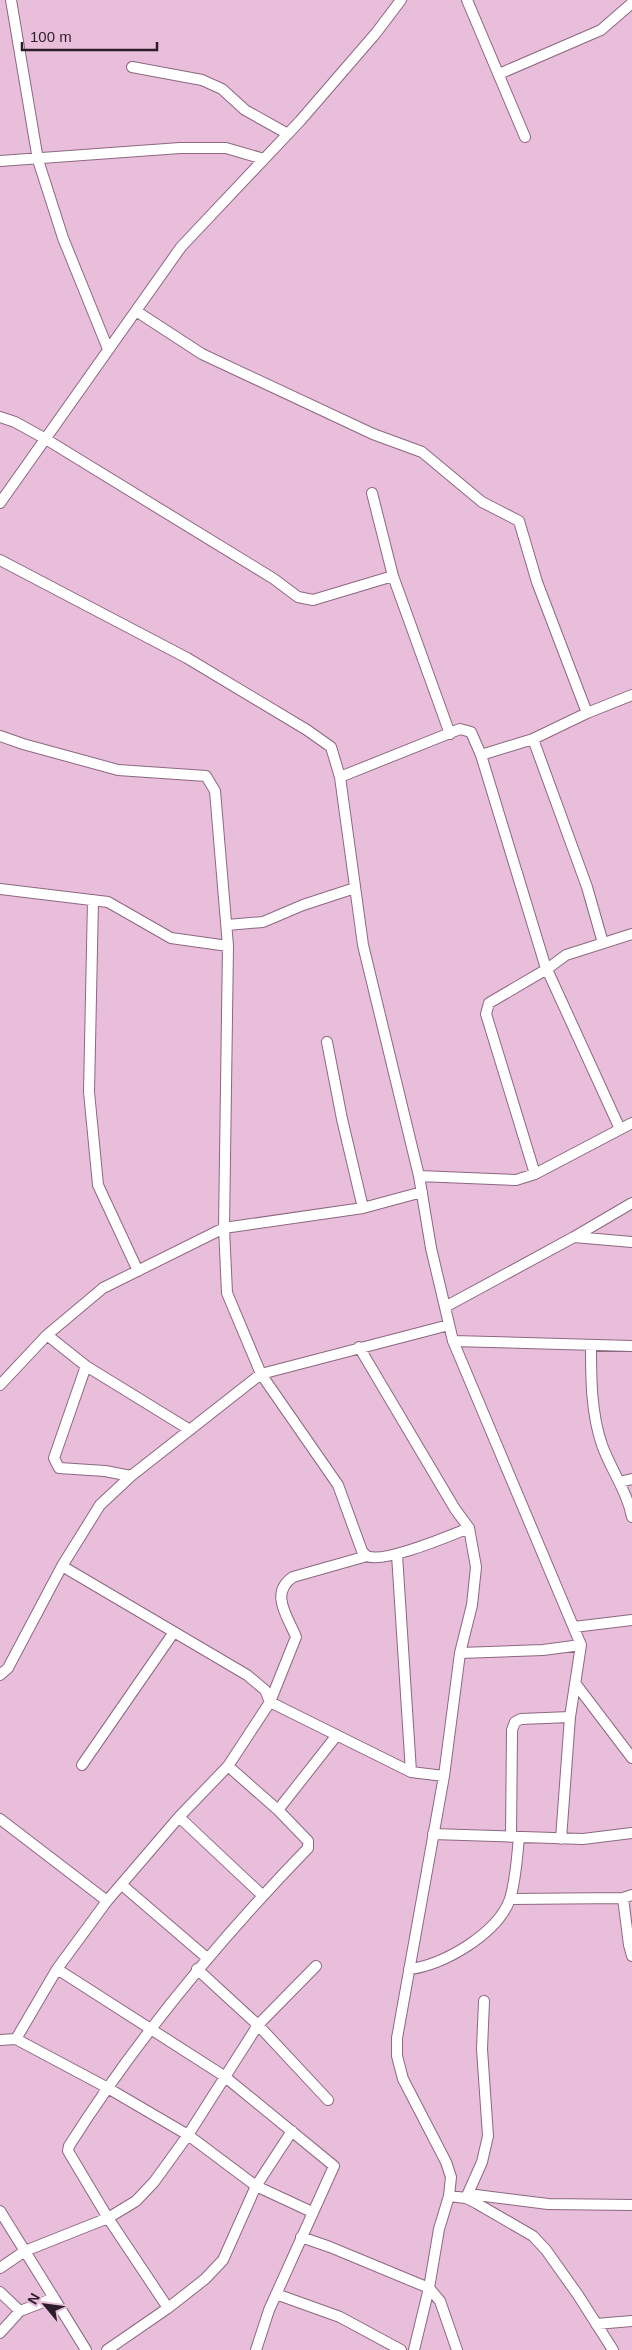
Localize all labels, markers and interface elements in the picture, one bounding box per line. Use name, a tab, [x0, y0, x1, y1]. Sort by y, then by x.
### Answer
scale bar	[22, 20, 158, 52]
text: 100 m	[30, 28, 72, 45]
north arrow	[20, 2280, 70, 2330]
text: N	[24, 2290, 43, 2307]

